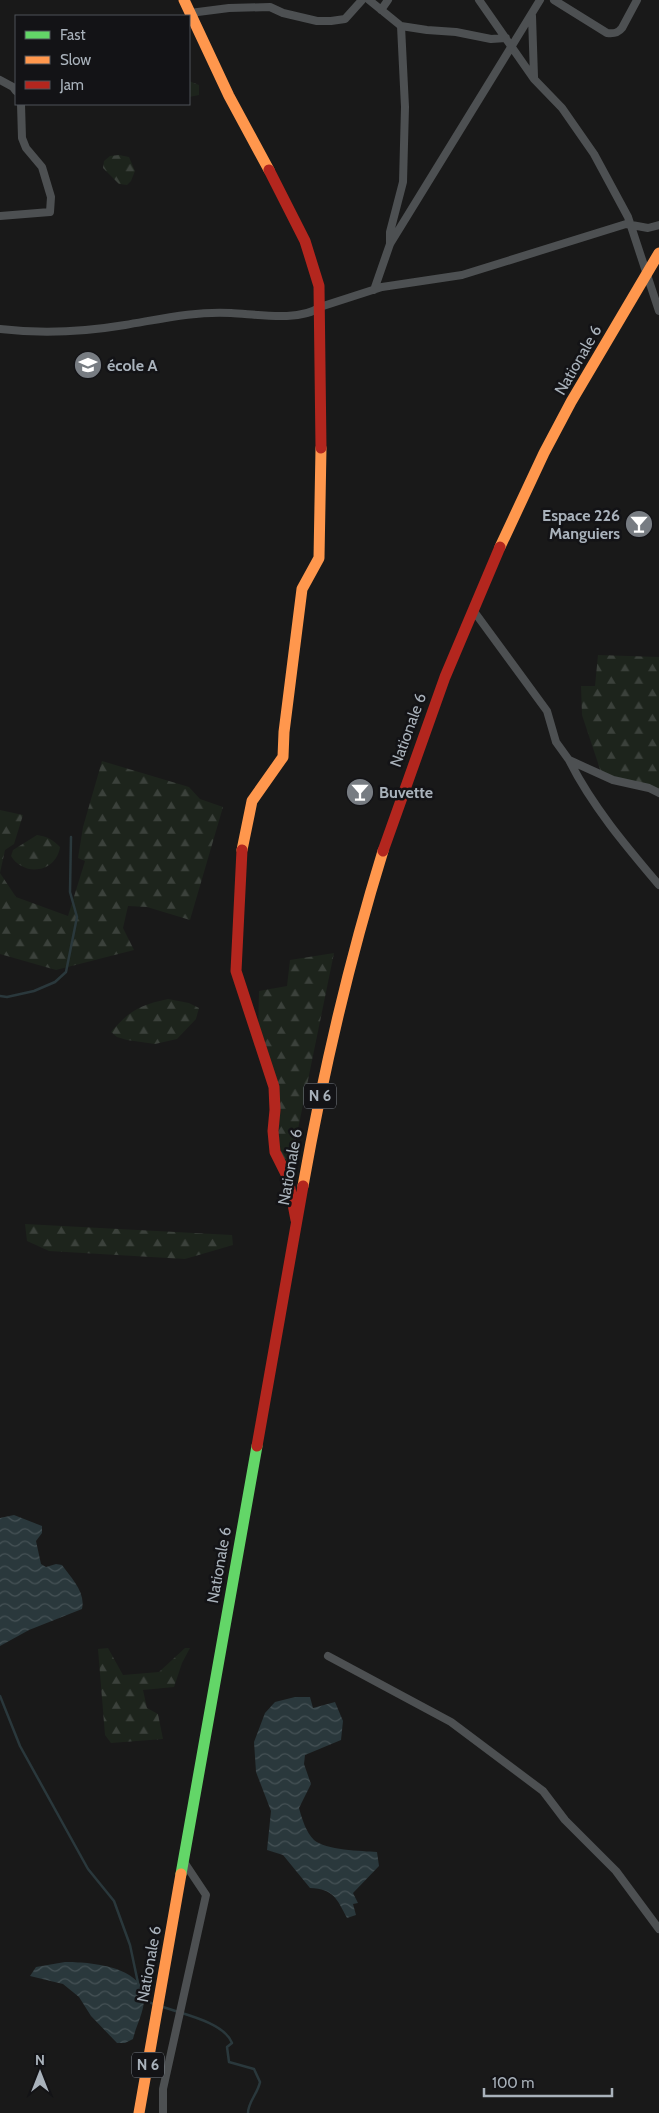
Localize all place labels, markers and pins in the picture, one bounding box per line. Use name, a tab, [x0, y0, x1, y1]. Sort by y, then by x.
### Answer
school or university icon: école A	[73, 350, 103, 380]
place label: école A	[107, 356, 158, 375]
place label: Espace 226 Manguiers	[542, 506, 620, 543]
bar icon: Espace 226 Manguiers	[624, 509, 654, 539]
bar icon: Buvette	[345, 777, 375, 807]
place label: Buvette	[379, 783, 433, 802]

